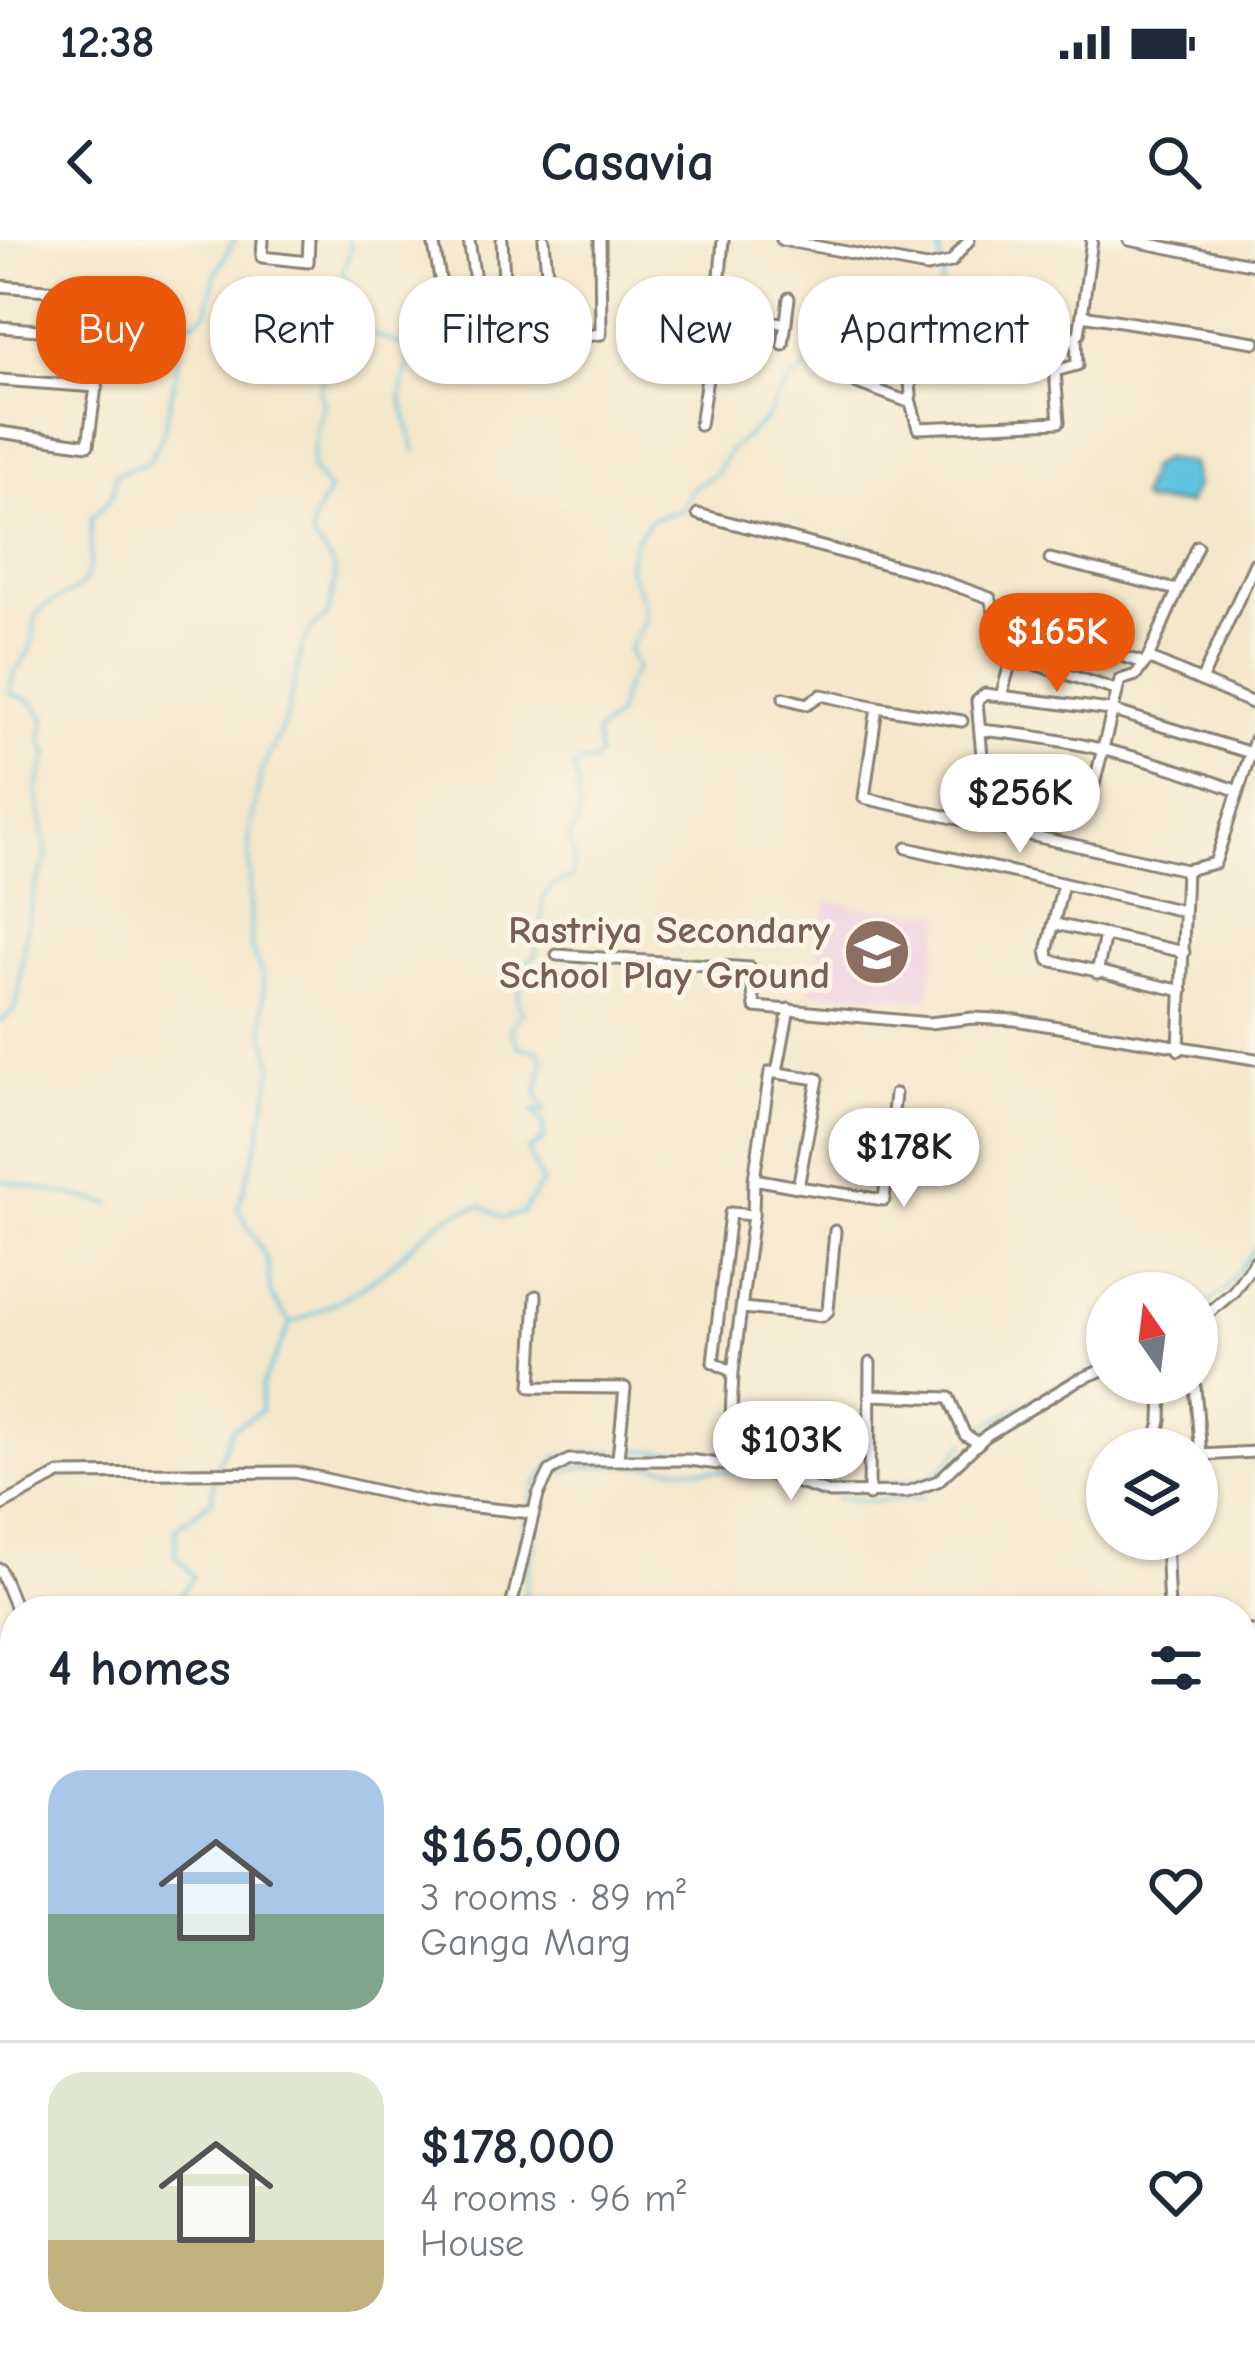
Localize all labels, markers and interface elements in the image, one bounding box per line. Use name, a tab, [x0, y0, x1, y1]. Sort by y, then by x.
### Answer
text: 12:38	[60, 16, 155, 68]
icon: back	[48, 129, 114, 195]
icon: search	[1141, 129, 1207, 195]
text: Casavia	[541, 131, 714, 194]
chip: Buy	[36, 276, 186, 384]
chip: Rent	[210, 276, 375, 384]
chip: Filters	[399, 276, 592, 384]
chip: New	[616, 276, 774, 384]
chip: Apartment	[798, 276, 1070, 384]
pin: $165K	[973, 593, 1141, 695]
text: $165K	[1006, 609, 1108, 654]
pin: $256K	[936, 754, 1104, 856]
text: $256K	[967, 770, 1073, 815]
place label: Rastriya Secondary School Play Ground	[499, 908, 830, 998]
school or university icon: Rastriya Secondary School Play Ground	[842, 917, 912, 987]
pin: $178K	[820, 1108, 988, 1210]
text: $178K	[855, 1124, 953, 1169]
north arrow	[1086, 1272, 1218, 1404]
map controls	[1086, 1272, 1218, 1560]
pin: $103K	[707, 1401, 875, 1503]
text: $103K	[740, 1417, 842, 1462]
button: layers	[1086, 1428, 1218, 1560]
icon: filters	[1143, 1635, 1209, 1701]
text: 4 homes	[48, 1639, 231, 1698]
text: $165,000	[420, 1816, 622, 1875]
icon: home	[144, 1818, 288, 1962]
icon: heart	[1143, 1857, 1209, 1923]
text: 3 rooms · 89 m²	[420, 1875, 686, 1920]
text: Ganga Marg	[420, 1920, 631, 1965]
text: $178,000	[420, 2117, 616, 2176]
icon: home	[144, 2120, 288, 2264]
icon: heart	[1143, 2159, 1209, 2225]
text: 4 rooms · 96 m²	[420, 2176, 686, 2221]
text: House	[420, 2221, 524, 2266]

